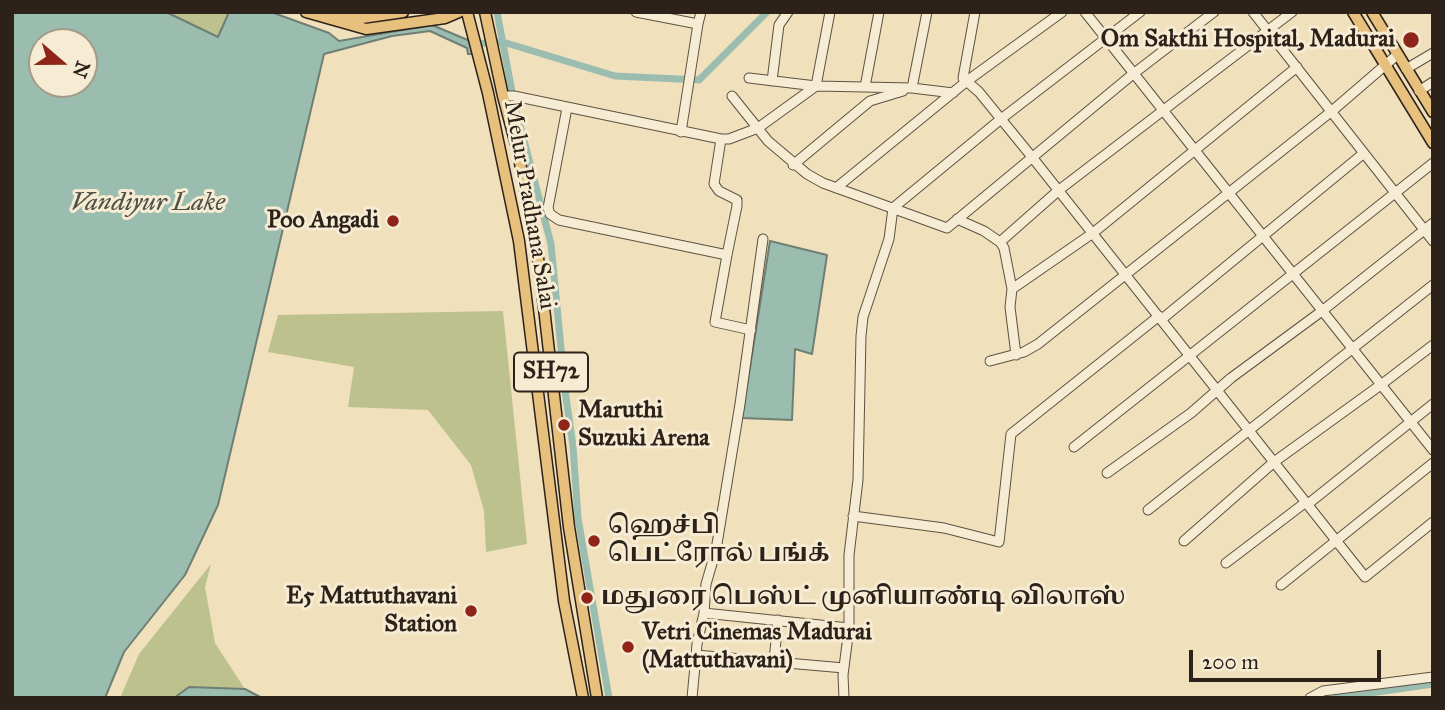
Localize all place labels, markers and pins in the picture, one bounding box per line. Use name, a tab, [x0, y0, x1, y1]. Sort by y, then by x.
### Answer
place label: Om Sakthi Hospital, Madurai	[1101, 26, 1395, 54]
marker: Om Sakthi Hospital, Madurai	[1401, 30, 1421, 50]
place label: Poo Angadi	[267, 207, 379, 235]
marker: Poo Angadi	[385, 213, 401, 229]
place label: Maruthi Suzuki Arena	[578, 397, 709, 453]
marker: Maruthi Suzuki Arena	[556, 417, 572, 433]
place label: ஹெச்பி பெட்ரோல் பங்க்	[608, 513, 830, 569]
marker: ஹெச்பி பெட்ரோல் பங்க்	[586, 533, 602, 549]
place label: E5 Mattuthavani Station	[286, 583, 457, 639]
place label: மதுரை பெஸ்ட் முனியாண்டி விலாஸ்	[601, 584, 1125, 612]
marker: மதுரை பெஸ்ட் முனியாண்டி விலாஸ்	[579, 590, 595, 606]
marker: E5 Mattuthavani Station	[463, 603, 479, 619]
place label: Vetri Cinemas Madurai (Mattuthavani)	[642, 619, 872, 675]
marker: Vetri Cinemas Madurai (Mattuthavani)	[620, 639, 636, 655]

